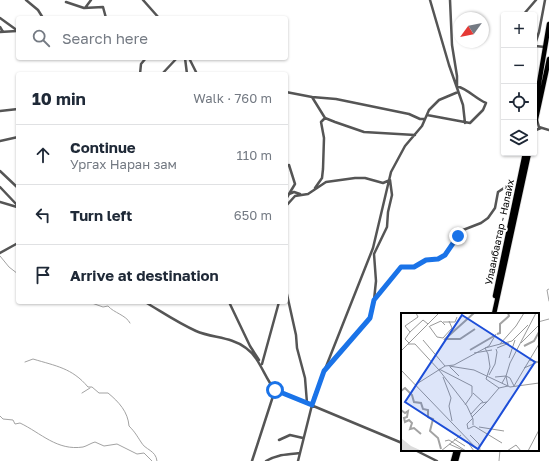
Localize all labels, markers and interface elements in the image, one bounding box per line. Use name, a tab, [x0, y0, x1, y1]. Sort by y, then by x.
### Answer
north arrow	[453, 12, 489, 48]
map controls	[501, 12, 537, 156]
button: +	[501, 12, 537, 48]
search box	[16, 16, 288, 60]
icon: search	[30, 27, 52, 49]
text: Search here	[62, 29, 148, 47]
button: −	[501, 48, 537, 84]
button: locate	[501, 84, 537, 120]
text: 10 min	[32, 88, 86, 109]
text: Walk · 760 m	[193, 90, 272, 106]
button: layers	[501, 120, 537, 156]
text: Continue	[70, 138, 136, 156]
icon: ahead	[32, 144, 54, 166]
text: 110 m	[237, 147, 272, 163]
text: Ургах Наран зам	[70, 156, 177, 172]
street label: Улаанбаатар - Налайх	[482, 177, 516, 286]
icon: left	[32, 204, 54, 226]
text: Turn left	[70, 206, 132, 224]
text: 650 m	[234, 207, 272, 223]
route end	[449, 227, 467, 245]
icon: arrive	[32, 264, 54, 286]
text: Arrive at destination	[70, 266, 219, 284]
inset map	[401, 313, 539, 451]
route start	[266, 381, 284, 399]

